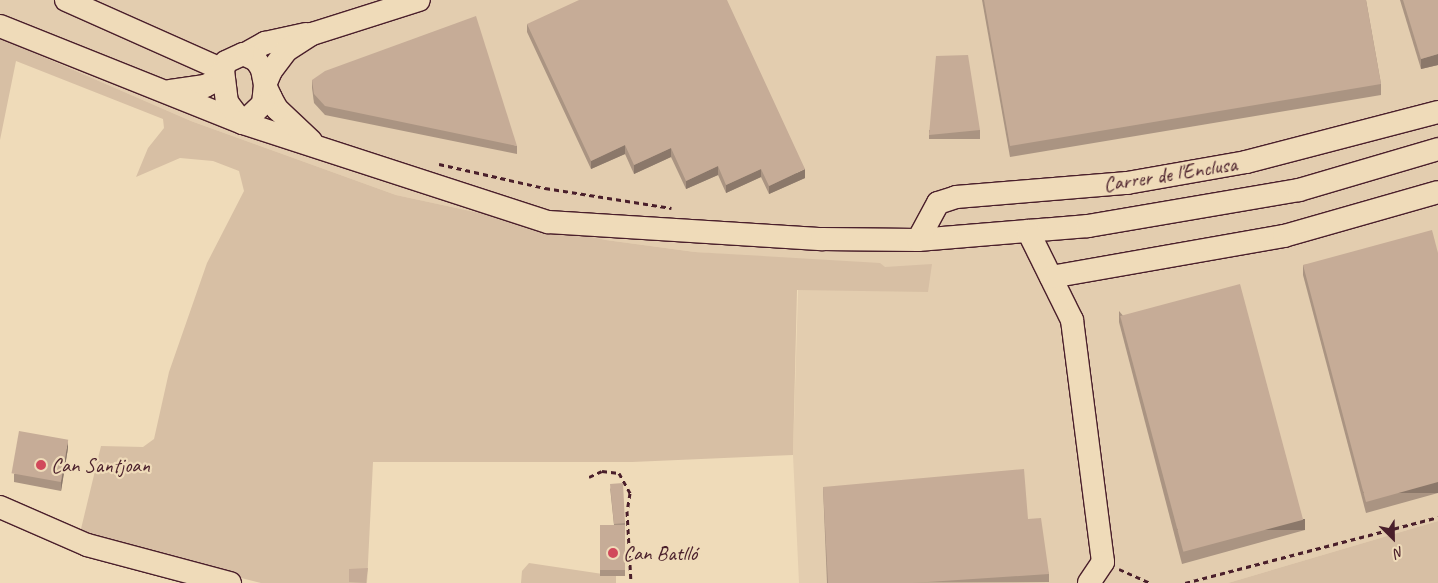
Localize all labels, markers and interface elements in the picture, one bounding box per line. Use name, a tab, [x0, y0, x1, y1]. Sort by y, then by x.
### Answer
street label: Carrer de l'Enclusa	[1102, 151, 1238, 197]
place label: Can Santjoan	[51, 452, 150, 478]
marker: Can Santjoan	[35, 459, 47, 471]
north arrow	[1368, 513, 1418, 563]
place label: Can Batlló	[623, 540, 698, 566]
text: N	[1392, 543, 1406, 562]
marker: Can Batlló	[607, 547, 619, 559]

